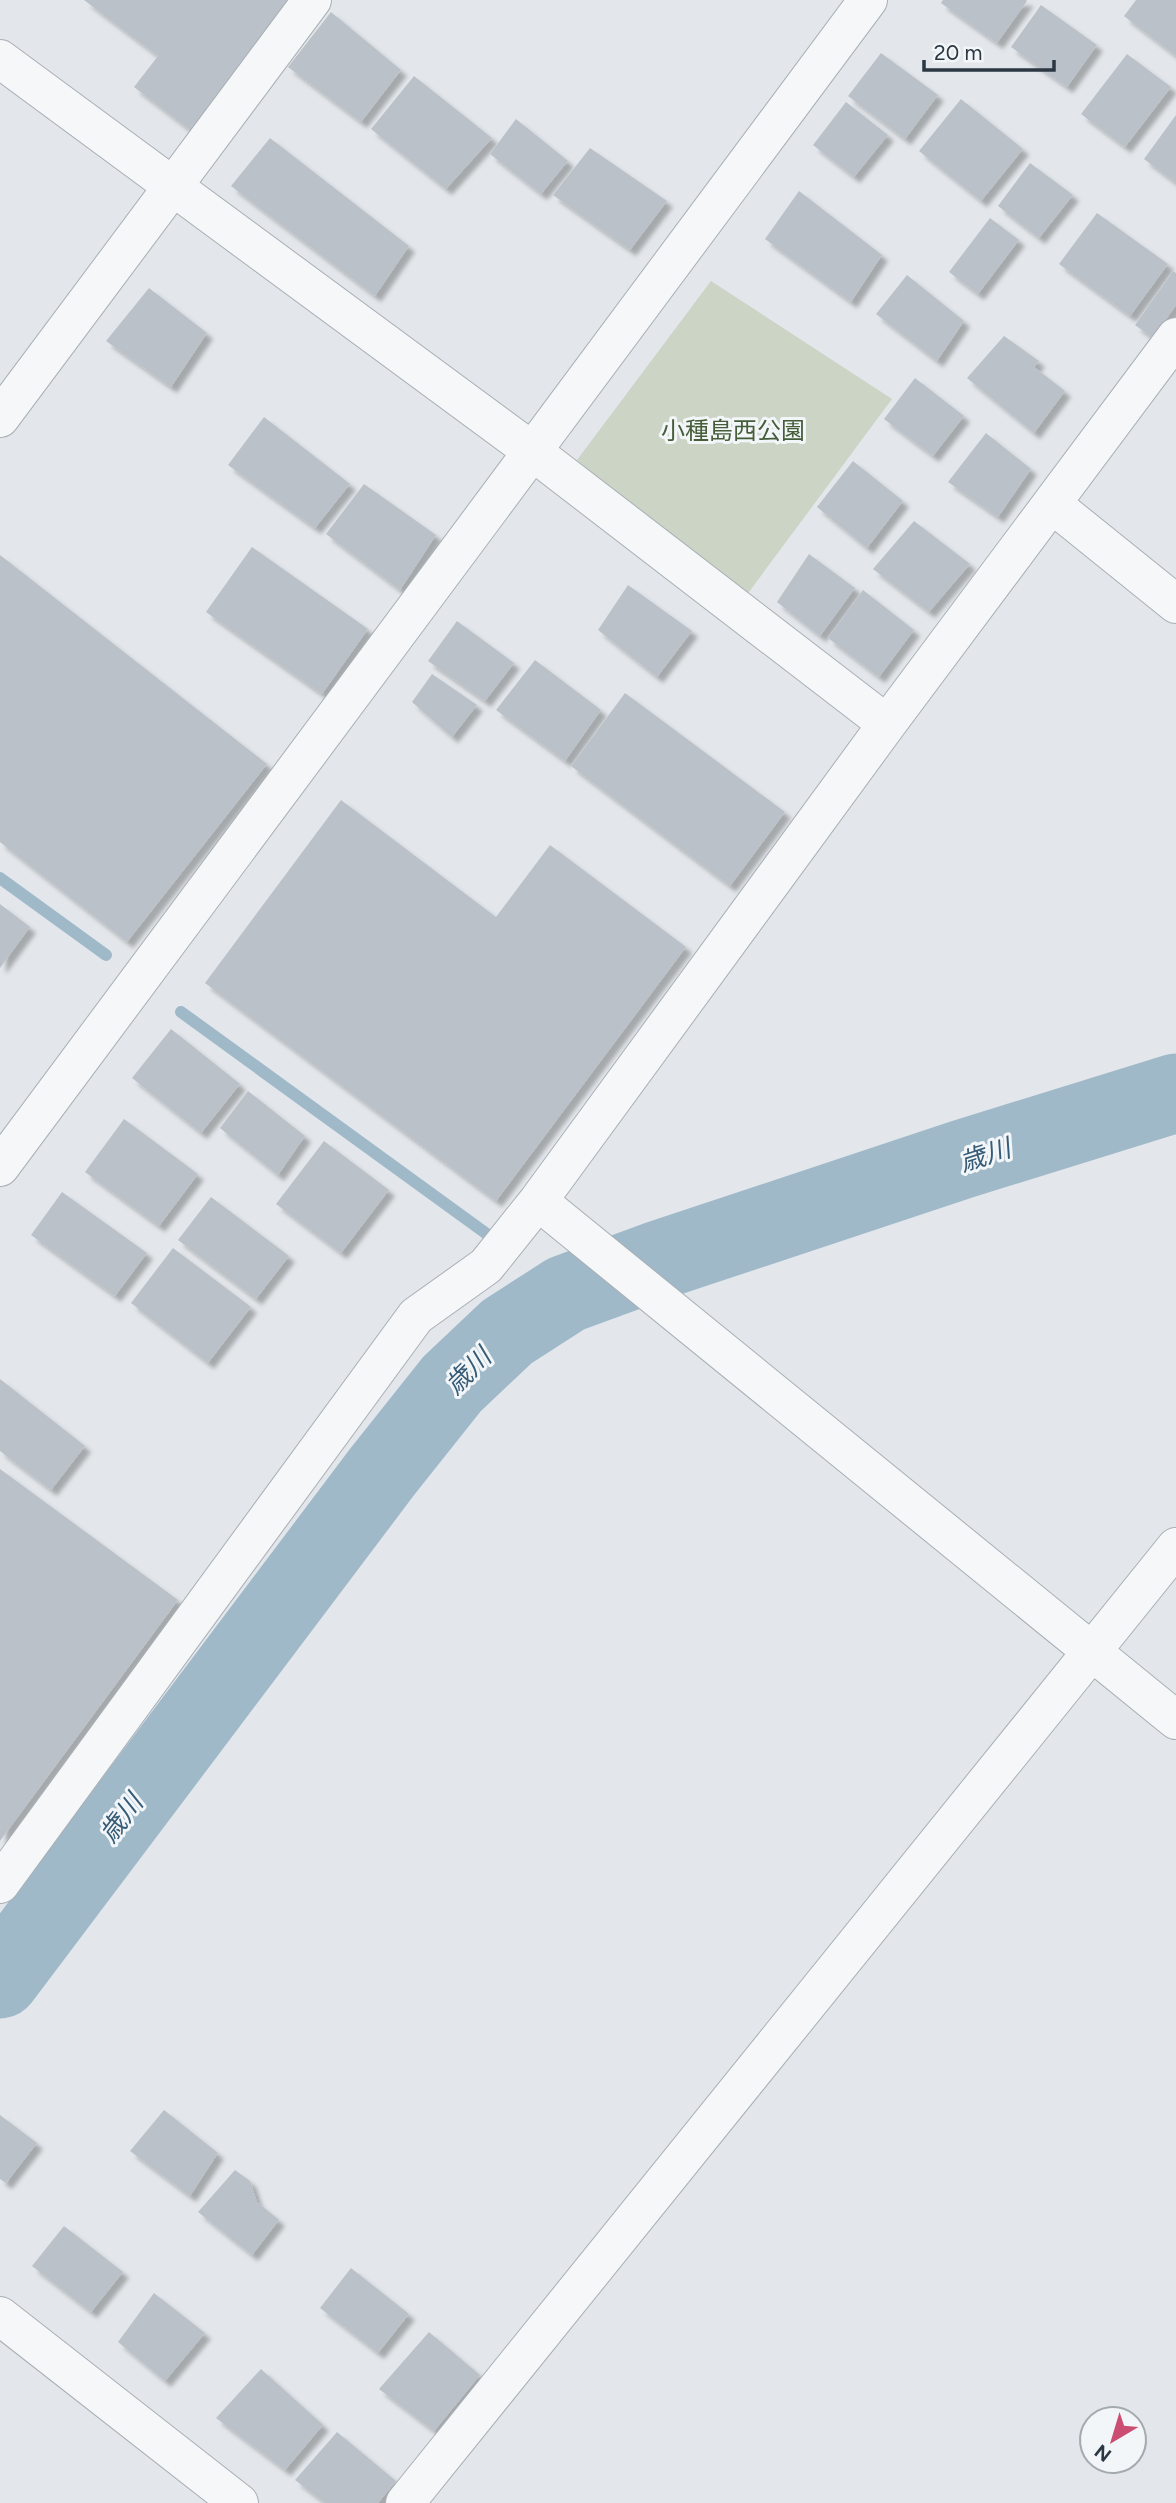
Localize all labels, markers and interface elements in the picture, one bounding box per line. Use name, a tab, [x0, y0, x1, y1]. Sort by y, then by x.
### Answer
scale bar	[924, 28, 1054, 72]
text: 20 m	[934, 40, 982, 65]
park label: 小種島西公園	[661, 416, 805, 445]
water label: 歳川	[955, 1131, 1018, 1178]
water label: 歳川	[438, 1339, 500, 1401]
water label: 歳川	[93, 1785, 151, 1848]
north arrow	[1078, 2405, 1148, 2475]
text: N	[1090, 2439, 1116, 2467]

